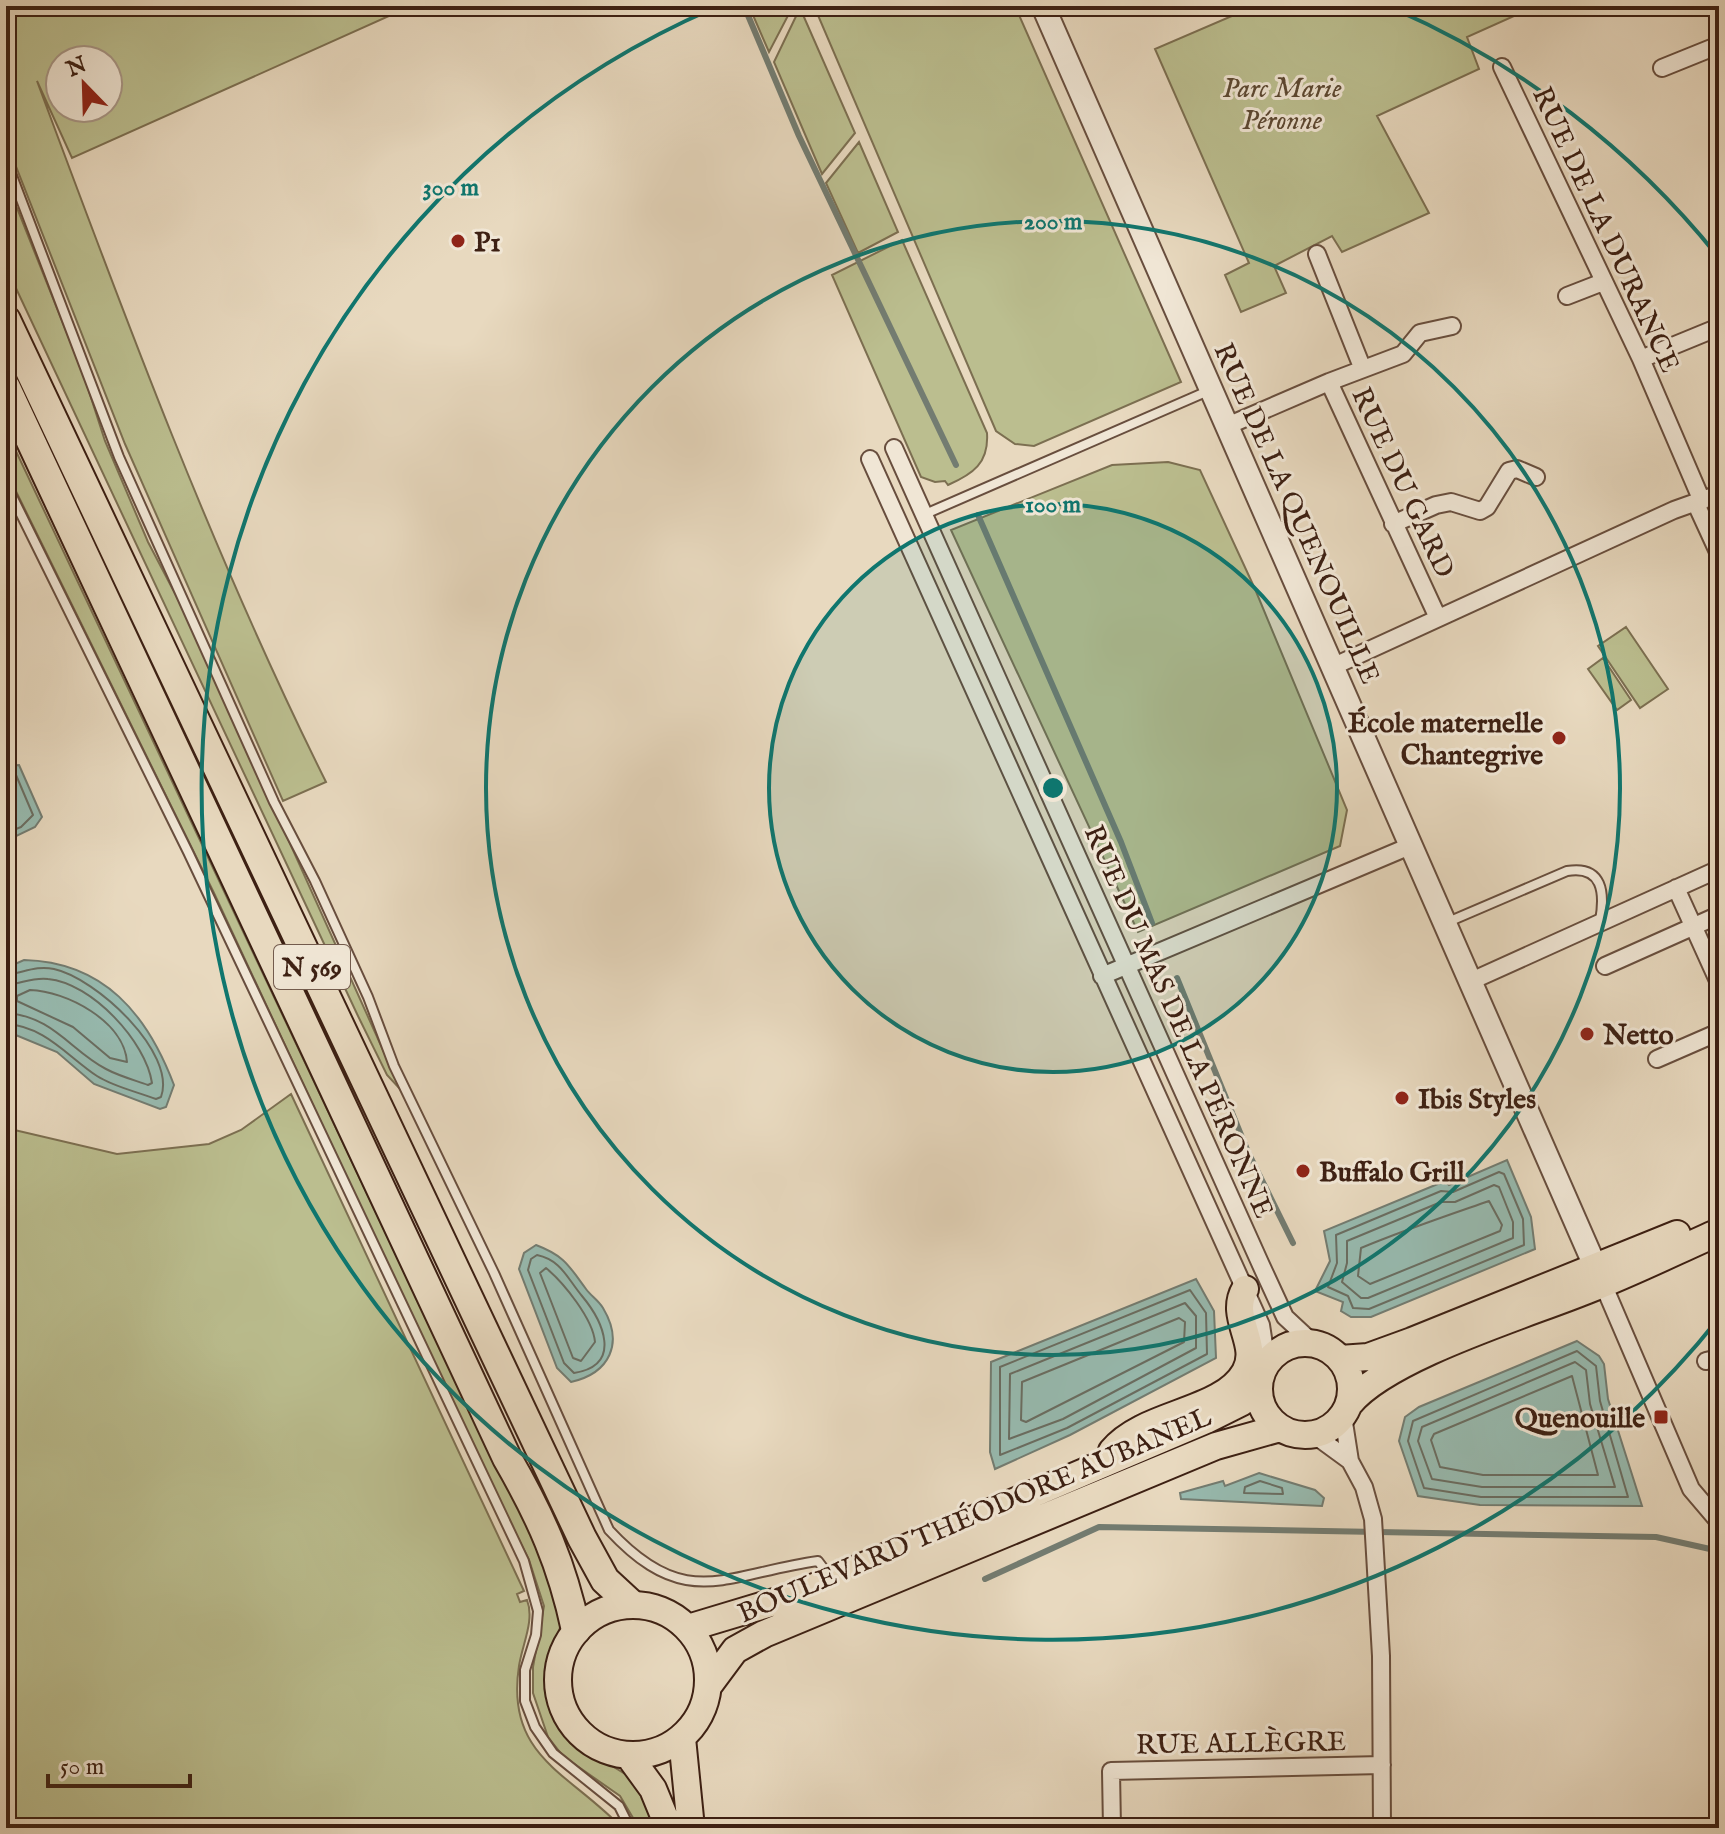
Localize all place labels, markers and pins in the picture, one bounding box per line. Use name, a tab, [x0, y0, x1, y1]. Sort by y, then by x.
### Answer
place label: P1	[474, 226, 501, 261]
marker: P1	[449, 232, 467, 250]
place label: École maternelle Chantegrive	[1348, 706, 1543, 774]
marker: École maternelle Chantegrive	[1550, 729, 1568, 747]
centre of rings	[1039, 774, 1067, 802]
place label: Netto	[1602, 1019, 1674, 1054]
marker: Netto	[1578, 1025, 1596, 1043]
place label: Ibis Styles	[1418, 1083, 1536, 1118]
marker: Ibis Styles	[1393, 1089, 1411, 1107]
place label: Buffalo Grill	[1319, 1156, 1466, 1191]
marker: Buffalo Grill	[1294, 1162, 1312, 1180]
place label: Quenouille	[1515, 1402, 1645, 1437]
marker: Quenouille	[1652, 1408, 1670, 1426]

